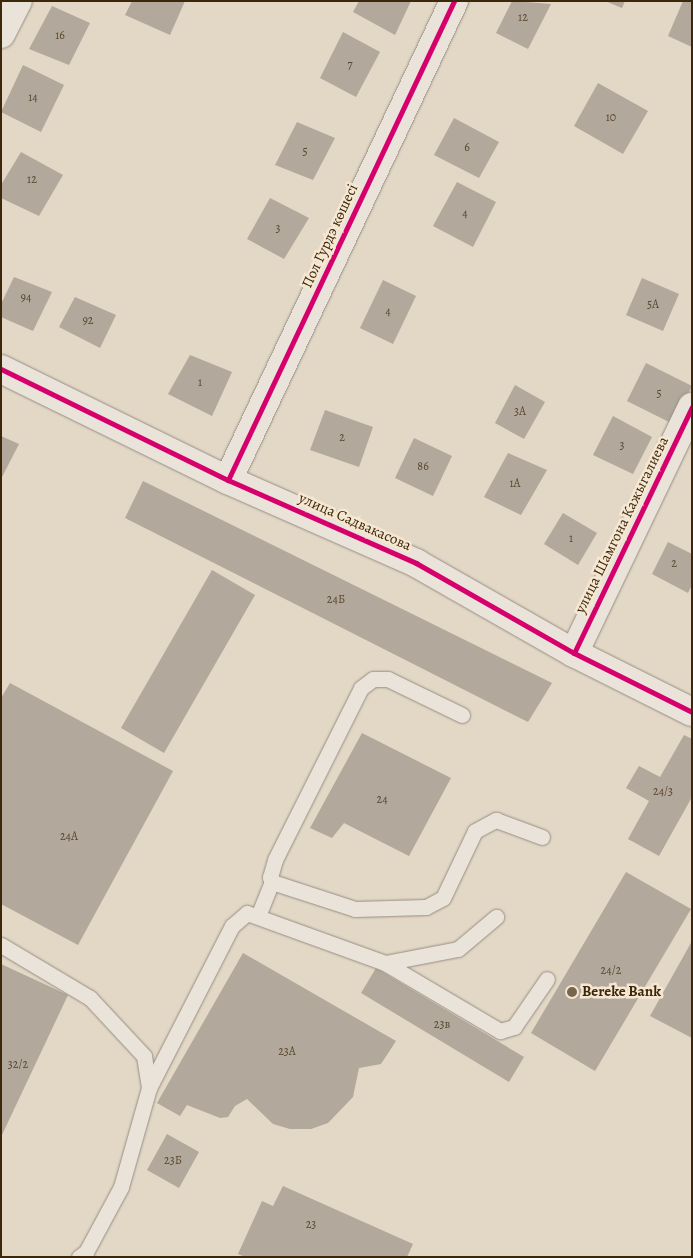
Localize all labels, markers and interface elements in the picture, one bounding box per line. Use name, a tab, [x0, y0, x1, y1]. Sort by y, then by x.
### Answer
house number: 12	[518, 11, 528, 25]
house number: 16	[55, 29, 65, 43]
house number: 7	[347, 58, 353, 72]
house number: 14	[28, 91, 38, 105]
house number: 10	[606, 111, 616, 125]
house number: 6	[464, 141, 470, 155]
house number: 5	[302, 145, 308, 159]
house number: 12	[27, 173, 37, 187]
street label: Пол Гурдэ көшесі	[298, 181, 362, 291]
house number: 4	[462, 207, 468, 221]
house number: 3	[276, 222, 280, 236]
house number: 94	[21, 291, 31, 305]
house number: 5А	[647, 298, 659, 312]
house number: 4	[385, 305, 391, 319]
house number: 92	[82, 314, 94, 328]
house number: 1	[198, 376, 202, 390]
house number: 5	[656, 387, 662, 401]
house number: 3А	[514, 405, 526, 419]
house number: 2	[339, 431, 345, 445]
street label: улица Шамгона Кажыгалиева	[571, 434, 673, 616]
house number: 3	[620, 439, 624, 453]
house number: 86	[417, 460, 429, 474]
house number: 1А	[509, 477, 521, 491]
street label: улица Садвакасова	[296, 489, 414, 555]
house number: 1	[569, 532, 573, 546]
house number: 2	[671, 557, 677, 571]
house number: 24Б	[327, 593, 345, 607]
house number: 24/3	[653, 785, 673, 799]
house number: 24	[376, 793, 388, 807]
house number: 24А	[60, 830, 78, 844]
house number: 24/2	[601, 964, 621, 978]
place label: Bereke Bank	[582, 983, 661, 1001]
marker: Bereke Bank	[566, 986, 578, 998]
house number: 23в	[434, 1018, 450, 1032]
house number: 23А	[278, 1045, 296, 1059]
house number: 32/2	[8, 1058, 28, 1072]
house number: 23Б	[164, 1154, 182, 1168]
house number: 23	[306, 1218, 316, 1232]

